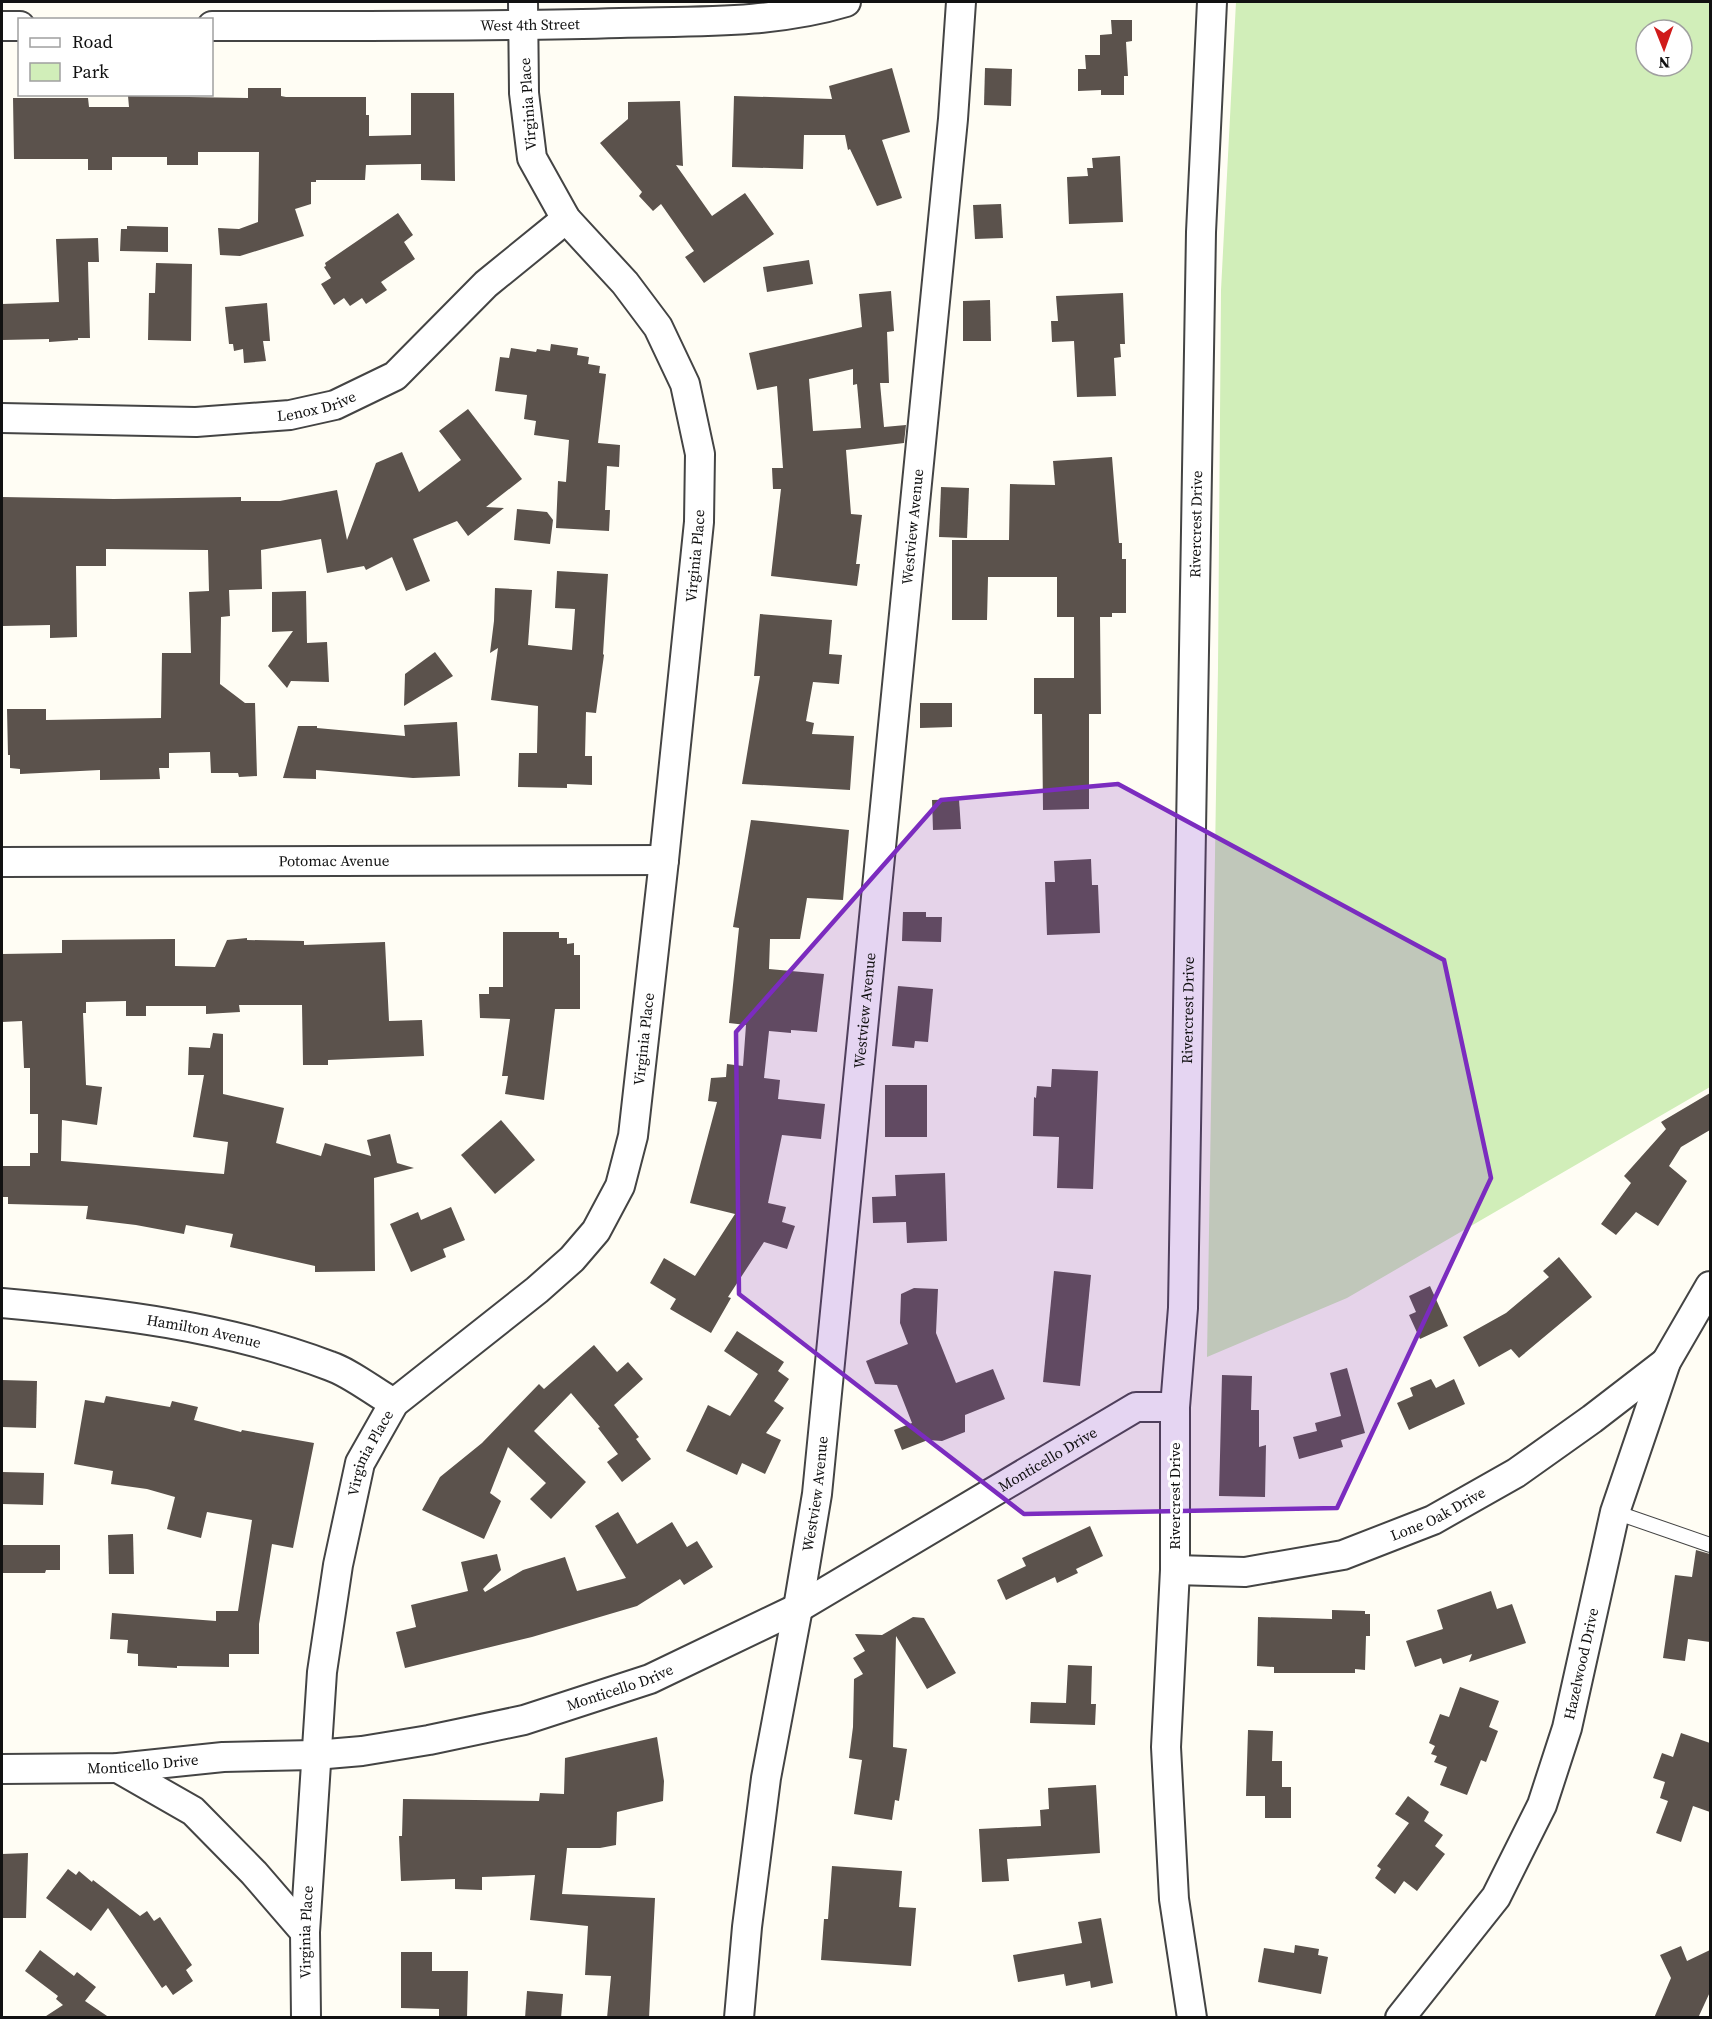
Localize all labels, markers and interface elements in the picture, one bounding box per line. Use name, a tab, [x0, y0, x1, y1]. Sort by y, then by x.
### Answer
street label: West 4th Street	[480, 13, 580, 36]
legend	[18, 18, 213, 96]
north arrow	[1634, 18, 1694, 78]
text: Road	[72, 29, 113, 54]
text: N	[1658, 52, 1670, 74]
street label: Virginia Place	[514, 57, 541, 151]
text: Park	[72, 59, 109, 84]
street label: Lenox Drive	[276, 385, 360, 426]
street label: Westview Avenue	[896, 467, 928, 586]
street label: Rivercrest Drive	[1184, 470, 1207, 578]
street label: Virginia Place	[680, 509, 709, 603]
street label: Potomac Avenue	[278, 850, 390, 871]
street label: Westview Avenue	[848, 951, 881, 1069]
street label: Rivercrest Drive	[1176, 956, 1199, 1064]
street label: Virginia Place	[628, 991, 659, 1087]
street label: Hamilton Avenue	[145, 1309, 264, 1353]
street label: Virginia Place	[342, 1406, 398, 1498]
street label: Monticello Drive	[994, 1421, 1101, 1497]
street label: Westview Avenue	[797, 1435, 833, 1553]
street label: Rivercrest Drive	[1164, 1442, 1185, 1550]
street label: Lone Oak Drive	[1387, 1481, 1489, 1546]
street label: Hazelwood Drive	[1558, 1606, 1603, 1722]
street label: Monticello Drive	[564, 1658, 677, 1715]
street label: Monticello Drive	[87, 1749, 200, 1778]
street label: Virginia Place	[294, 1884, 318, 1979]

